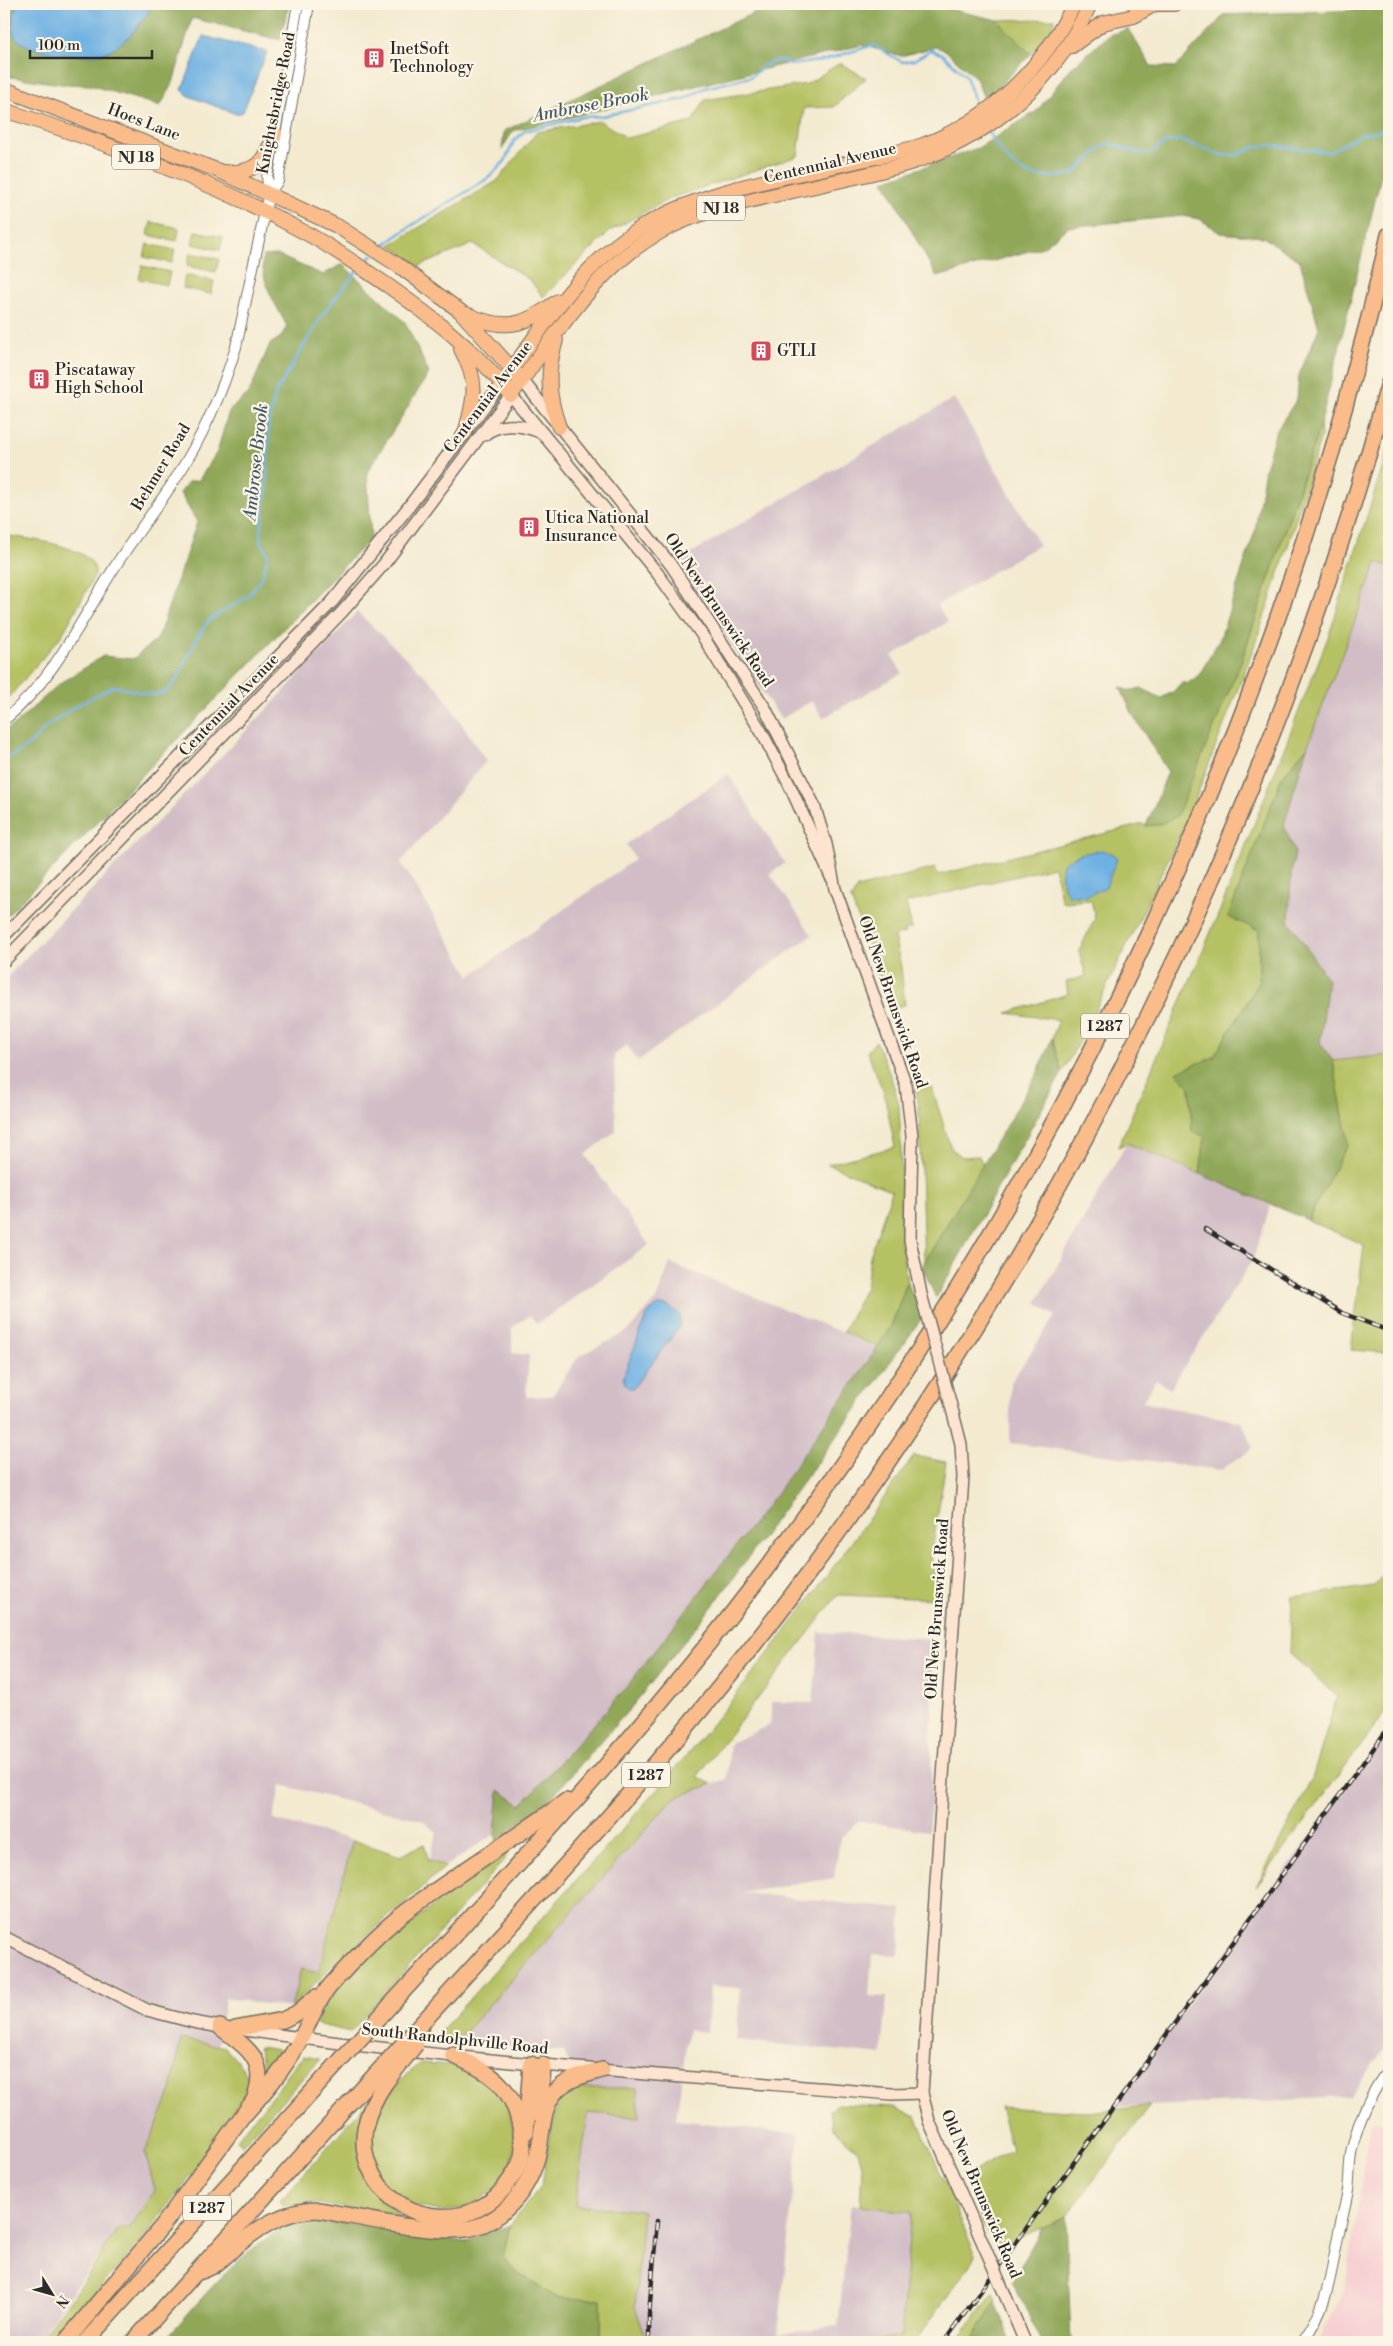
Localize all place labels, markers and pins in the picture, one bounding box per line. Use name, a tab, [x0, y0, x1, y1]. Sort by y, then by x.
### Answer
place label: InetSoft Technology	[390, 39, 474, 77]
building icon: InetSoft Technology	[362, 46, 386, 70]
building icon: GTLI	[749, 339, 773, 363]
place label: GTLI	[777, 341, 816, 361]
place label: Piscataway High School	[55, 360, 144, 398]
building icon: Piscataway High School	[27, 367, 51, 391]
place label: Utica National Insurance	[545, 508, 649, 546]
building icon: Utica National Insurance	[517, 515, 541, 539]

